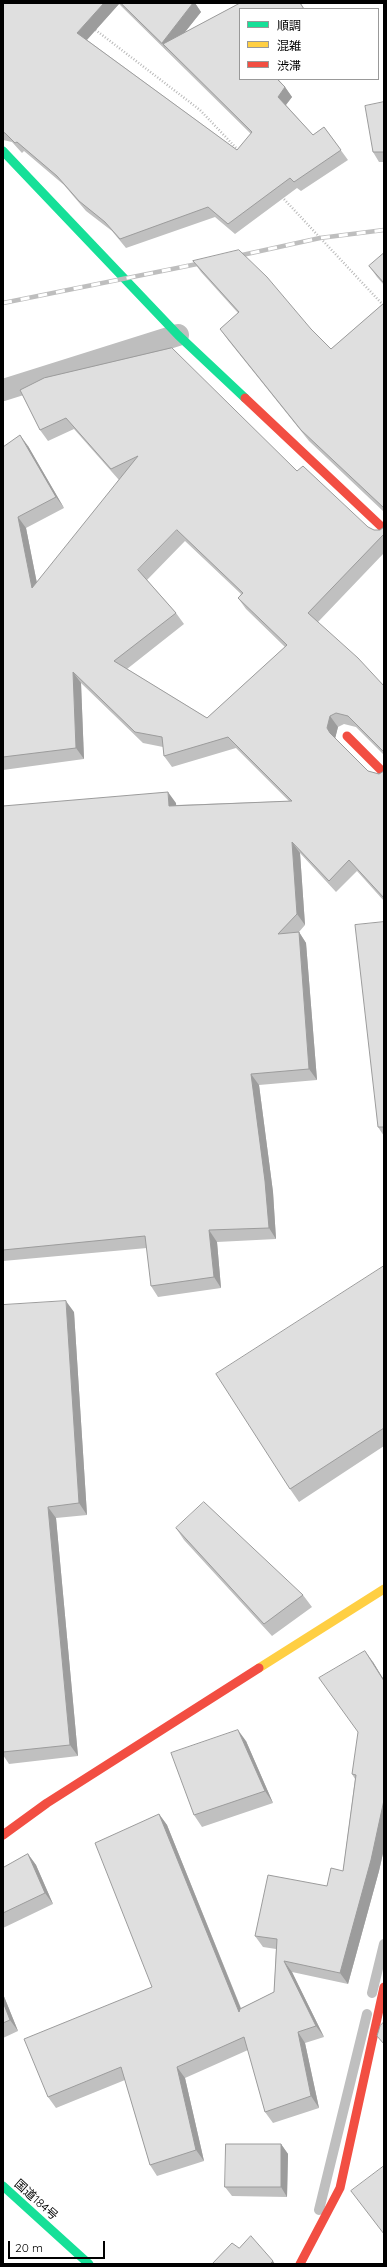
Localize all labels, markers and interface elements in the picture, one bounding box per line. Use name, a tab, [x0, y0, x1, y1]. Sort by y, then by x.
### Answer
legend	[239, 8, 379, 80]
text: 順調	[277, 18, 301, 33]
text: 混雑	[277, 38, 301, 53]
text: 渋滞	[277, 58, 301, 73]
street label: 国道184号	[11, 2177, 61, 2223]
scale bar	[10, 2233, 107, 2259]
text: 20 m	[15, 2240, 43, 2255]

